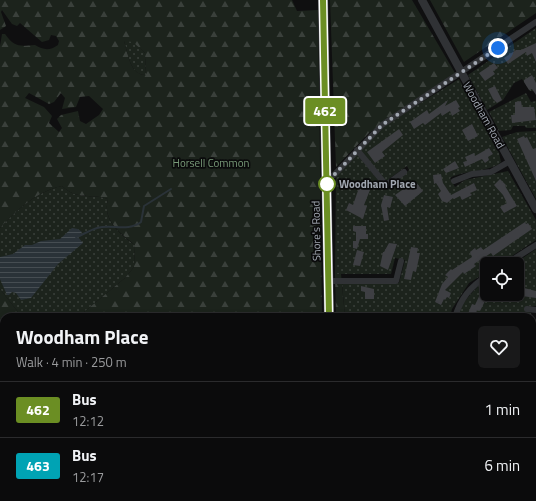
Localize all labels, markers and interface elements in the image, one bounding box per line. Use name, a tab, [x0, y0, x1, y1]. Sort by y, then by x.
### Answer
your location	[488, 38, 508, 58]
street label: Woodham Road	[459, 79, 509, 151]
line badge: 462	[302, 98, 348, 124]
text: 462	[313, 100, 337, 121]
park label: Horsell Common	[173, 155, 250, 171]
marker: Woodham Place	[318, 175, 336, 193]
place label: Woodham Place	[339, 176, 416, 192]
street label: Shore's Road	[307, 201, 325, 261]
map controls	[480, 257, 524, 301]
button: locate	[480, 257, 524, 301]
text: Woodham Place	[16, 322, 148, 351]
button: heart	[478, 326, 520, 368]
text: Walk · 4 min · 250 m	[16, 352, 127, 372]
text: Bus	[72, 388, 97, 411]
text: 1 min	[484, 398, 520, 421]
text: 462	[26, 399, 50, 420]
text: 12:12	[72, 411, 104, 431]
text: Bus	[72, 444, 97, 467]
text: 6 min	[484, 454, 520, 477]
text: 463	[26, 455, 50, 476]
text: 12:17	[72, 467, 104, 487]

